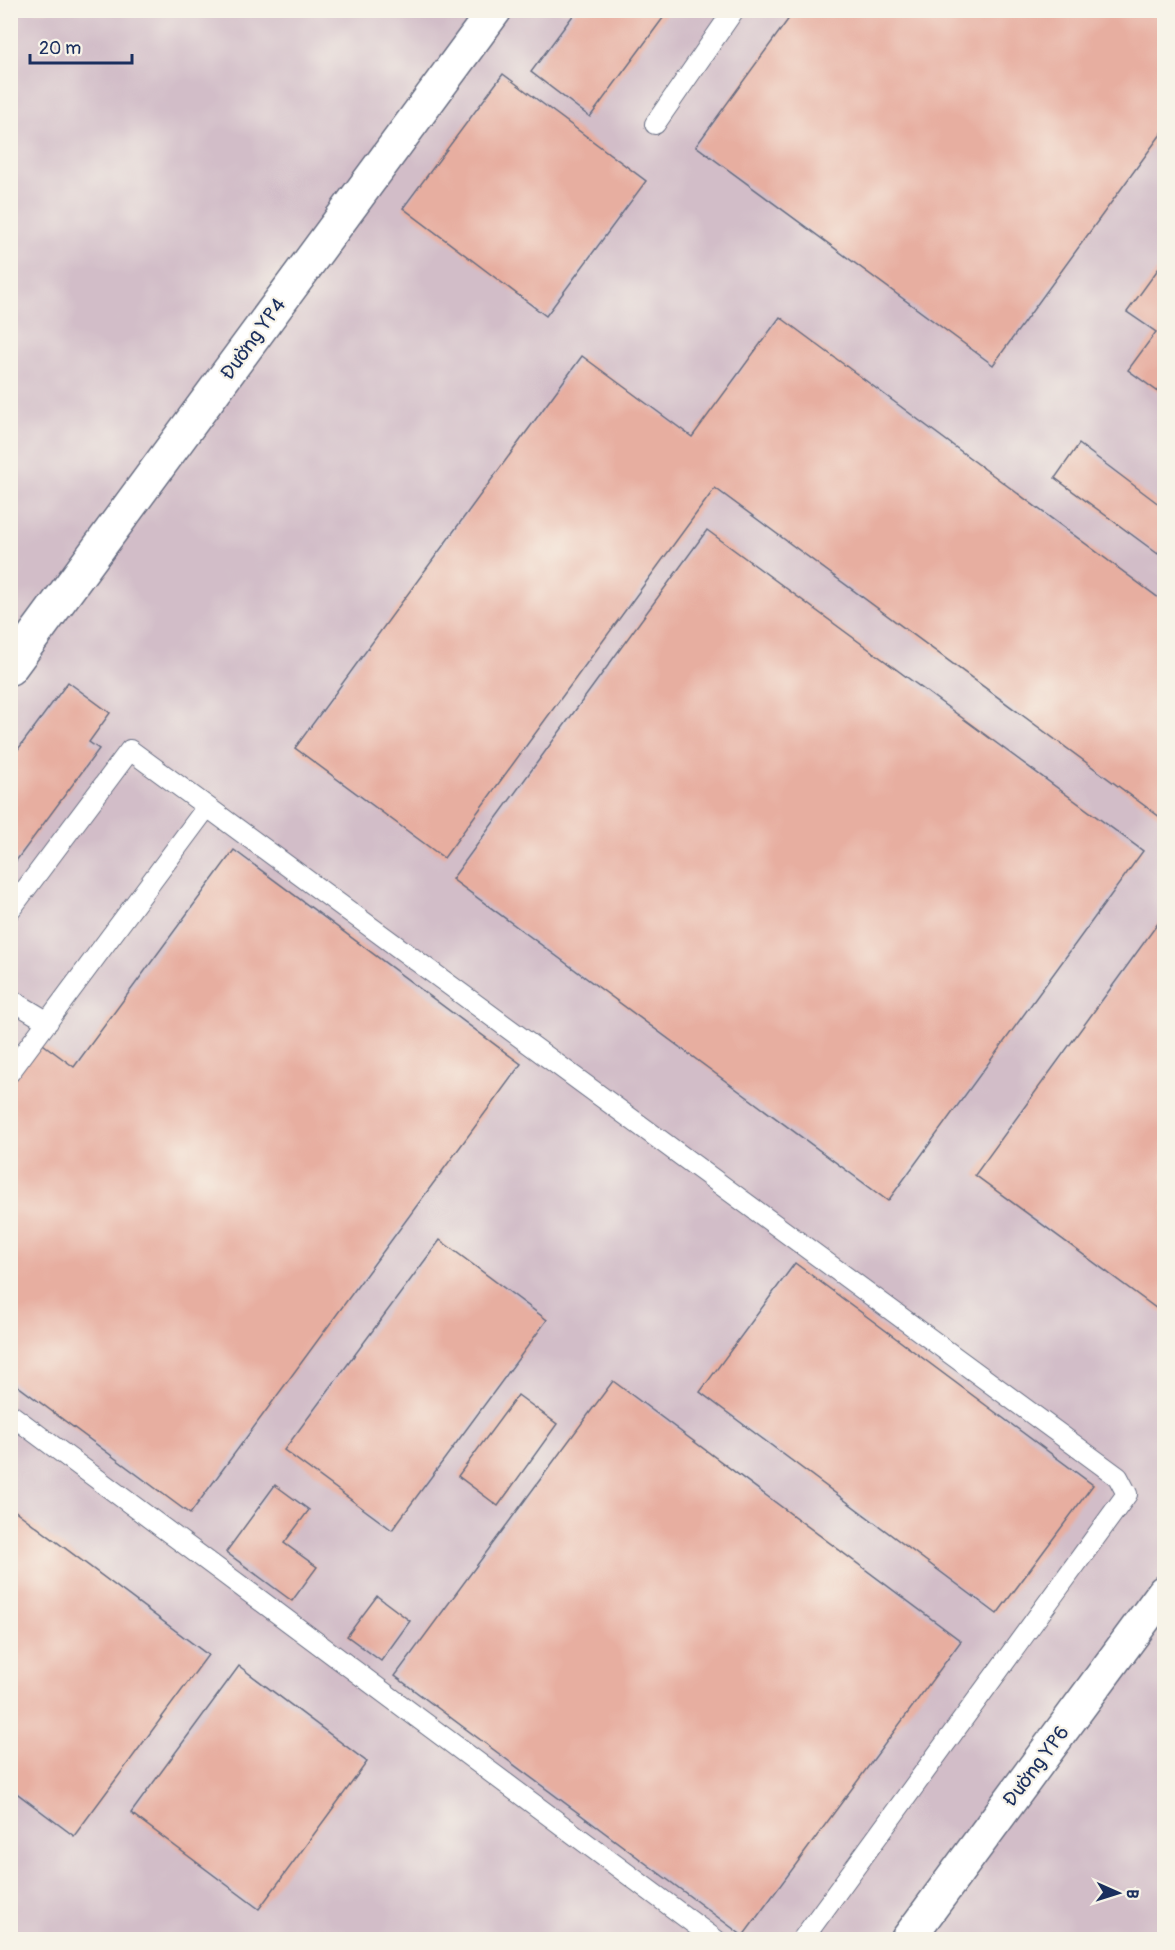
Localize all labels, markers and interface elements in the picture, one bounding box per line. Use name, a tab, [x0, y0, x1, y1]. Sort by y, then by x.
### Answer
scale bar	[30, 27, 132, 65]
text: 20 m	[39, 37, 81, 60]
street label: Đường YP4	[215, 293, 291, 385]
street label: Đường YP6	[997, 1720, 1075, 1812]
north arrow	[1088, 1863, 1148, 1923]
text: B	[1122, 1889, 1142, 1899]

